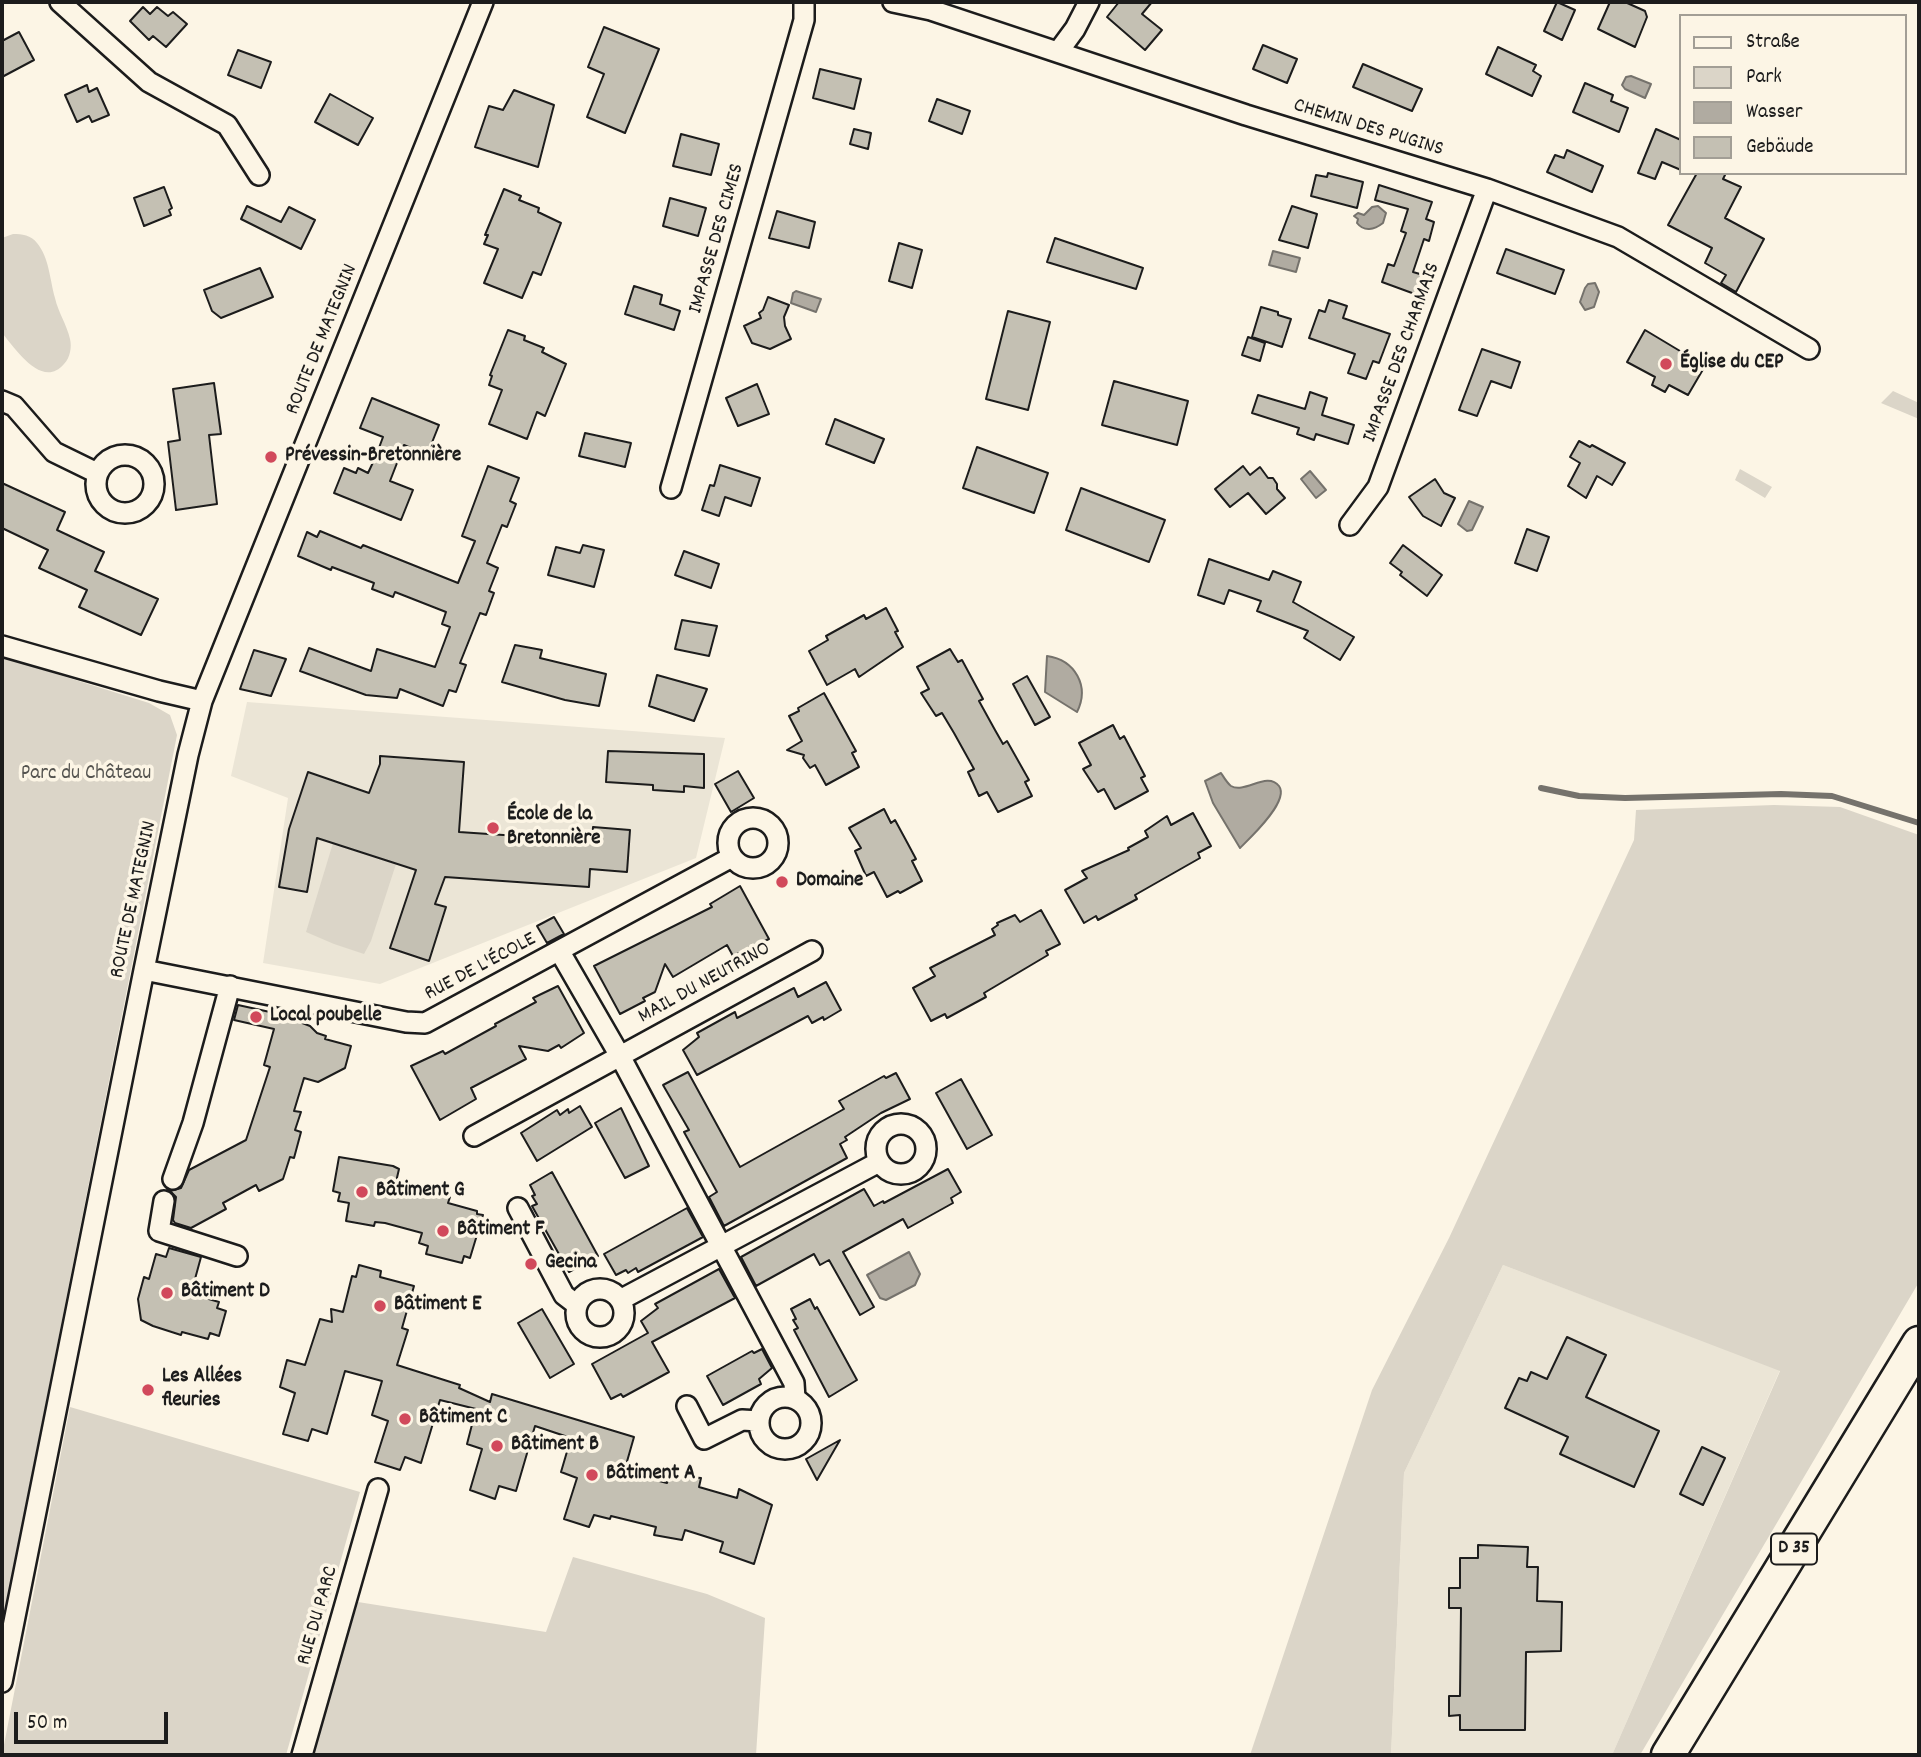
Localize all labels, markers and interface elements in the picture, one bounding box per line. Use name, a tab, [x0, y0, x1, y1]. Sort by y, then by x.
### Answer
legend	[1680, 14, 1907, 175]
text: Straße	[1746, 28, 1800, 58]
text: Park	[1746, 63, 1782, 93]
street label: CHEMIN DES PUGINS	[1290, 94, 1446, 164]
text: Wasser	[1746, 98, 1803, 128]
text: Gebäude	[1746, 133, 1814, 163]
street label: IMPASSE DES CIMES	[685, 161, 751, 317]
street label: IMPASSE DES CHARMAIS	[1359, 260, 1447, 446]
street label: ROUTE DE MATEGNIN	[281, 261, 365, 419]
place label: Église du CEP	[1680, 351, 1784, 377]
marker: Église du CEP	[1658, 356, 1674, 372]
place label: Prévessin-Bretonnière	[285, 444, 461, 470]
marker: Prévessin-Bretonnière	[263, 449, 279, 465]
park label: Parc du Château	[21, 762, 151, 788]
place label: École de la Bretonnière	[507, 803, 600, 853]
street label: ROUTE DE MATEGNIN	[106, 819, 164, 981]
marker: École de la Bretonnière	[485, 820, 501, 836]
place label: Domaine	[796, 869, 863, 895]
marker: Domaine	[774, 874, 790, 890]
street label: RUE DE L'ÉCOLE	[421, 928, 541, 1008]
street label: MAIL DU NEUTRINO	[635, 937, 775, 1031]
place label: Local poubelle	[270, 1004, 382, 1030]
marker: Local poubelle	[248, 1009, 264, 1025]
place label: Bâtiment G	[376, 1179, 465, 1205]
marker: Bâtiment G	[354, 1184, 370, 1200]
place label: Bâtiment F	[457, 1218, 544, 1244]
marker: Bâtiment F	[435, 1223, 451, 1239]
place label: Gecina	[545, 1251, 597, 1277]
marker: Gecina	[523, 1256, 539, 1272]
place label: Bâtiment D	[181, 1280, 270, 1306]
marker: Bâtiment D	[159, 1285, 175, 1301]
place label: Bâtiment E	[394, 1293, 481, 1319]
marker: Bâtiment E	[372, 1298, 388, 1314]
place label: Les Allées fleuries	[162, 1365, 242, 1415]
marker: Les Allées fleuries	[140, 1382, 156, 1398]
place label: Bâtiment C	[419, 1406, 507, 1432]
marker: Bâtiment C	[397, 1411, 413, 1427]
place label: Bâtiment B	[511, 1433, 599, 1459]
marker: Bâtiment B	[489, 1438, 505, 1454]
place label: Bâtiment A	[606, 1462, 695, 1488]
marker: Bâtiment A	[584, 1467, 600, 1483]
road number: D 35	[1771, 1534, 1817, 1564]
street label: RUE DU PARC	[293, 1563, 345, 1669]
scale bar	[18, 1698, 172, 1742]
text: 50 m	[27, 1709, 67, 1739]

